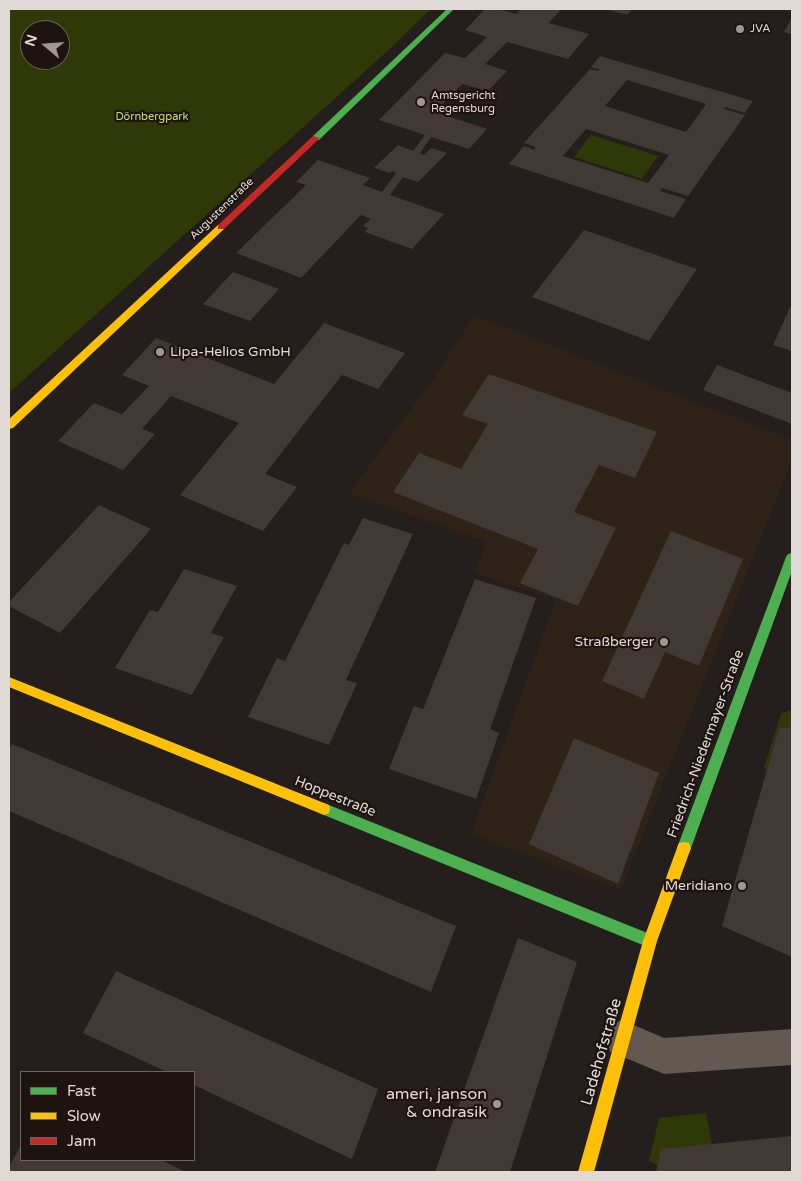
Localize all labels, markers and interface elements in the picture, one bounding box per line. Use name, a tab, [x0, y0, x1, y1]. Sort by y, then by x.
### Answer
north arrow	[20, 20, 70, 70]
place label: JVA	[750, 22, 770, 36]
marker: JVA	[734, 23, 746, 35]
text: N	[21, 33, 41, 48]
place label: Amtsgericht Regensburg	[431, 89, 495, 115]
marker: Amtsgericht Regensburg	[415, 96, 427, 108]
park label: Dörnbergpark	[115, 110, 189, 124]
street label: Augustenstraße	[187, 175, 257, 243]
place label: Lipa-Helios GmbH	[170, 344, 291, 360]
marker: Lipa-Helios GmbH	[154, 346, 166, 358]
place label: Straßberger	[575, 634, 654, 650]
marker: Straßberger	[658, 636, 670, 648]
street label: Friedrich-Niedermayer-Straße	[664, 648, 748, 840]
street label: Hoppestraße	[292, 773, 378, 821]
place label: Meridiano	[665, 878, 732, 894]
marker: Meridiano	[736, 880, 748, 892]
street label: Ladehofstraße	[578, 996, 626, 1108]
legend	[20, 1071, 195, 1161]
text: Fast	[67, 1082, 96, 1100]
place label: ameri, janson & ondrasik	[386, 1085, 487, 1123]
marker: ameri, janson & ondrasik	[491, 1098, 503, 1110]
text: Slow	[67, 1107, 101, 1125]
text: Jam	[67, 1132, 96, 1150]

